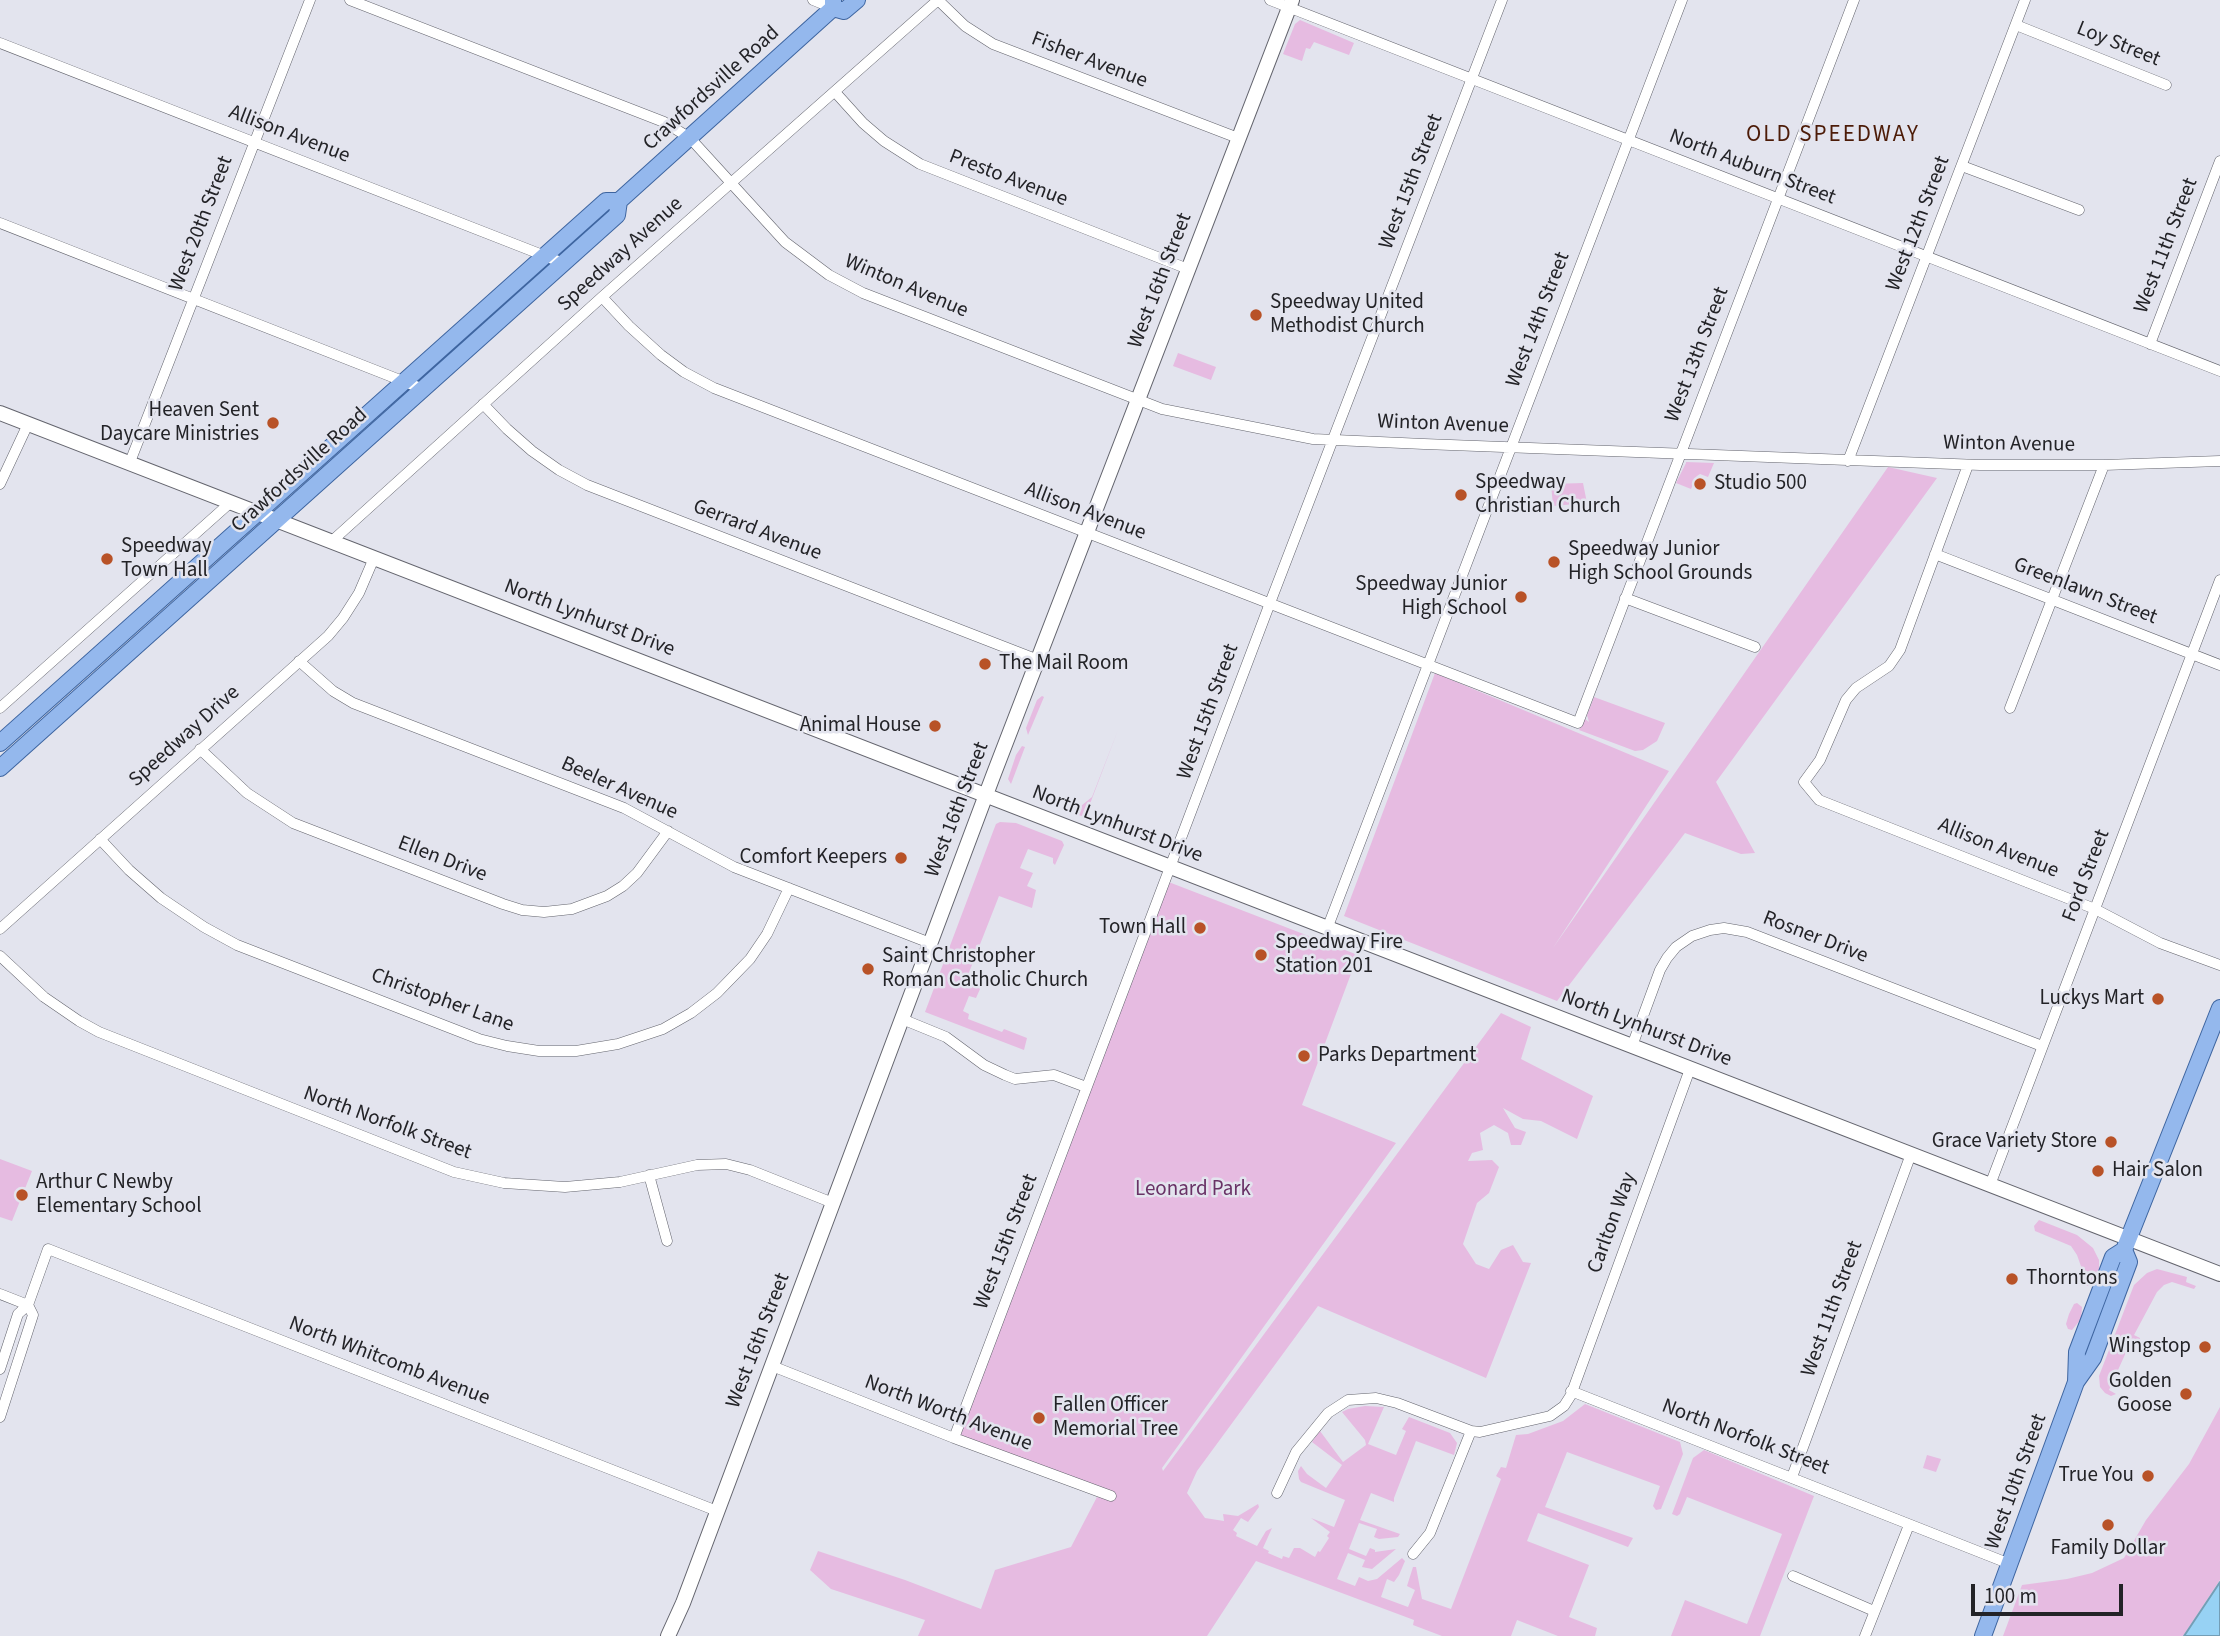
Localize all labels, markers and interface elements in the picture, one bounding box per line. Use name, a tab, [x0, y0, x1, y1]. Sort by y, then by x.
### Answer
street label: Loy Street	[2073, 17, 2163, 73]
street label: Crawfordsville Road	[639, 21, 785, 157]
street label: Fisher Avenue	[1027, 27, 1151, 95]
street label: Allison Avenue	[225, 100, 353, 170]
street label: West 15th Street	[1375, 111, 1449, 253]
district label: OLD SPEEDWAY	[1748, 122, 1918, 150]
street label: North Auburn Street	[1665, 125, 1839, 211]
street label: Presto Avenue	[945, 145, 1071, 213]
street label: West 20th Street	[165, 153, 239, 295]
street label: West 12th Street	[1882, 153, 1956, 295]
street label: West 11th Street	[2130, 175, 2204, 317]
street label: Speedway Avenue	[553, 192, 689, 318]
street label: West 16th Street	[1124, 210, 1198, 352]
street label: West 14th Street	[1502, 249, 1576, 391]
street label: Winton Avenue	[840, 250, 972, 324]
street label: West 13th Street	[1661, 284, 1735, 426]
place label: Speedway United Methodist Church	[1270, 290, 1425, 340]
marker: Speedway United Methodist Church	[1248, 307, 1264, 323]
place label: Heaven Sent Daycare Ministries	[100, 398, 259, 448]
street label: Crawfordsville Road	[227, 403, 373, 539]
street label: Winton Avenue	[1377, 410, 1509, 440]
marker: Heaven Sent Daycare Ministries	[265, 415, 281, 431]
street label: Winton Avenue	[1943, 431, 2075, 459]
place label: Speedway Christian Church	[1475, 470, 1621, 520]
place label: Studio 500	[1714, 471, 1807, 497]
marker: Studio 500	[1692, 476, 1708, 492]
street label: Allison Avenue	[1021, 477, 1149, 547]
marker: Speedway Christian Church	[1453, 487, 1469, 503]
street label: Gerrard Avenue	[689, 495, 825, 567]
place label: Speedway Town Hall	[121, 534, 212, 584]
place label: Speedway Junior High School Grounds	[1568, 537, 1752, 587]
marker: Speedway Town Hall	[99, 551, 115, 567]
street label: Greenlawn Street	[2010, 553, 2160, 631]
marker: Speedway Junior High School Grounds	[1546, 554, 1562, 570]
place label: Speedway Junior High School	[1355, 572, 1507, 622]
street label: North Lynhurst Drive	[500, 575, 678, 663]
marker: Speedway Junior High School	[1513, 589, 1529, 605]
street label: West 15th Street	[1173, 641, 1245, 783]
place label: The Mail Room	[999, 651, 1129, 677]
marker: The Mail Room	[977, 656, 993, 672]
street label: Speedway Drive	[124, 681, 246, 793]
place label: Animal House	[800, 713, 921, 739]
marker: Animal House	[927, 718, 943, 734]
street label: West 16th Street	[921, 739, 995, 881]
street label: Beeler Avenue	[557, 752, 681, 826]
street label: North Lynhurst Drive	[1028, 781, 1206, 869]
street label: Allison Avenue	[1934, 813, 2062, 885]
street label: Ford Street	[2058, 826, 2116, 926]
street label: Ellen Drive	[394, 832, 490, 888]
place label: Comfort Keepers	[739, 845, 887, 871]
marker: Comfort Keepers	[893, 850, 909, 866]
street label: Rosner Drive	[1759, 906, 1871, 970]
place label: Town Hall	[1099, 915, 1186, 941]
marker: Town Hall	[1192, 920, 1208, 936]
place label: Speedway Fire Station 201	[1275, 930, 1403, 980]
place label: Saint Christopher Roman Catholic Church	[882, 944, 1088, 994]
marker: Speedway Fire Station 201	[1253, 947, 1269, 963]
marker: Saint Christopher Roman Catholic Church	[860, 961, 876, 977]
street label: Christopher Lane	[367, 963, 517, 1039]
street label: North Lynhurst Drive	[1557, 985, 1735, 1073]
place label: Luckys Mart	[2040, 986, 2144, 1012]
marker: Luckys Mart	[2150, 991, 2166, 1007]
place label: Parks Department	[1318, 1043, 1476, 1069]
marker: Parks Department	[1296, 1048, 1312, 1064]
street label: North Norfolk Street	[299, 1082, 475, 1166]
place label: Grace Variety Store	[1932, 1129, 2097, 1155]
marker: Grace Variety Store	[2103, 1134, 2119, 1150]
place label: Hair Salon	[2112, 1158, 2203, 1184]
marker: Hair Salon	[2090, 1163, 2106, 1179]
street label: Carlton Way	[1583, 1169, 1643, 1277]
place label: Arthur C Newby Elementary School	[36, 1170, 202, 1220]
street label: West 15th Street	[970, 1171, 1044, 1313]
park label: Leonard Park	[1135, 1177, 1251, 1203]
marker: Arthur C Newby Elementary School	[14, 1187, 30, 1203]
street label: West 11th Street	[1797, 1238, 1869, 1380]
place label: Thorntons	[2026, 1266, 2117, 1292]
street label: West 16th Street	[722, 1270, 796, 1412]
marker: Thorntons	[2004, 1271, 2020, 1287]
street label: North Whitcomb Avenue	[285, 1312, 493, 1412]
place label: Wingstop	[2109, 1334, 2191, 1360]
marker: Wingstop	[2197, 1339, 2213, 1355]
place label: Golden Goose	[2109, 1369, 2172, 1419]
street label: North Worth Avenue	[861, 1370, 1035, 1458]
marker: Golden Goose	[2178, 1386, 2194, 1402]
place label: Fallen Officer Memorial Tree	[1053, 1393, 1178, 1443]
street label: North Norfolk Street	[1658, 1395, 1832, 1481]
marker: Fallen Officer Memorial Tree	[1031, 1410, 1047, 1426]
street label: West 10th Street	[1981, 1411, 2053, 1553]
place label: True You	[2058, 1463, 2134, 1489]
marker: True You	[2140, 1468, 2156, 1484]
marker: Family Dollar	[2100, 1517, 2116, 1533]
place label: Family Dollar	[2050, 1536, 2166, 1562]
scale bar	[1975, 1570, 2127, 1614]
text: 100 m	[1984, 1581, 2037, 1611]

